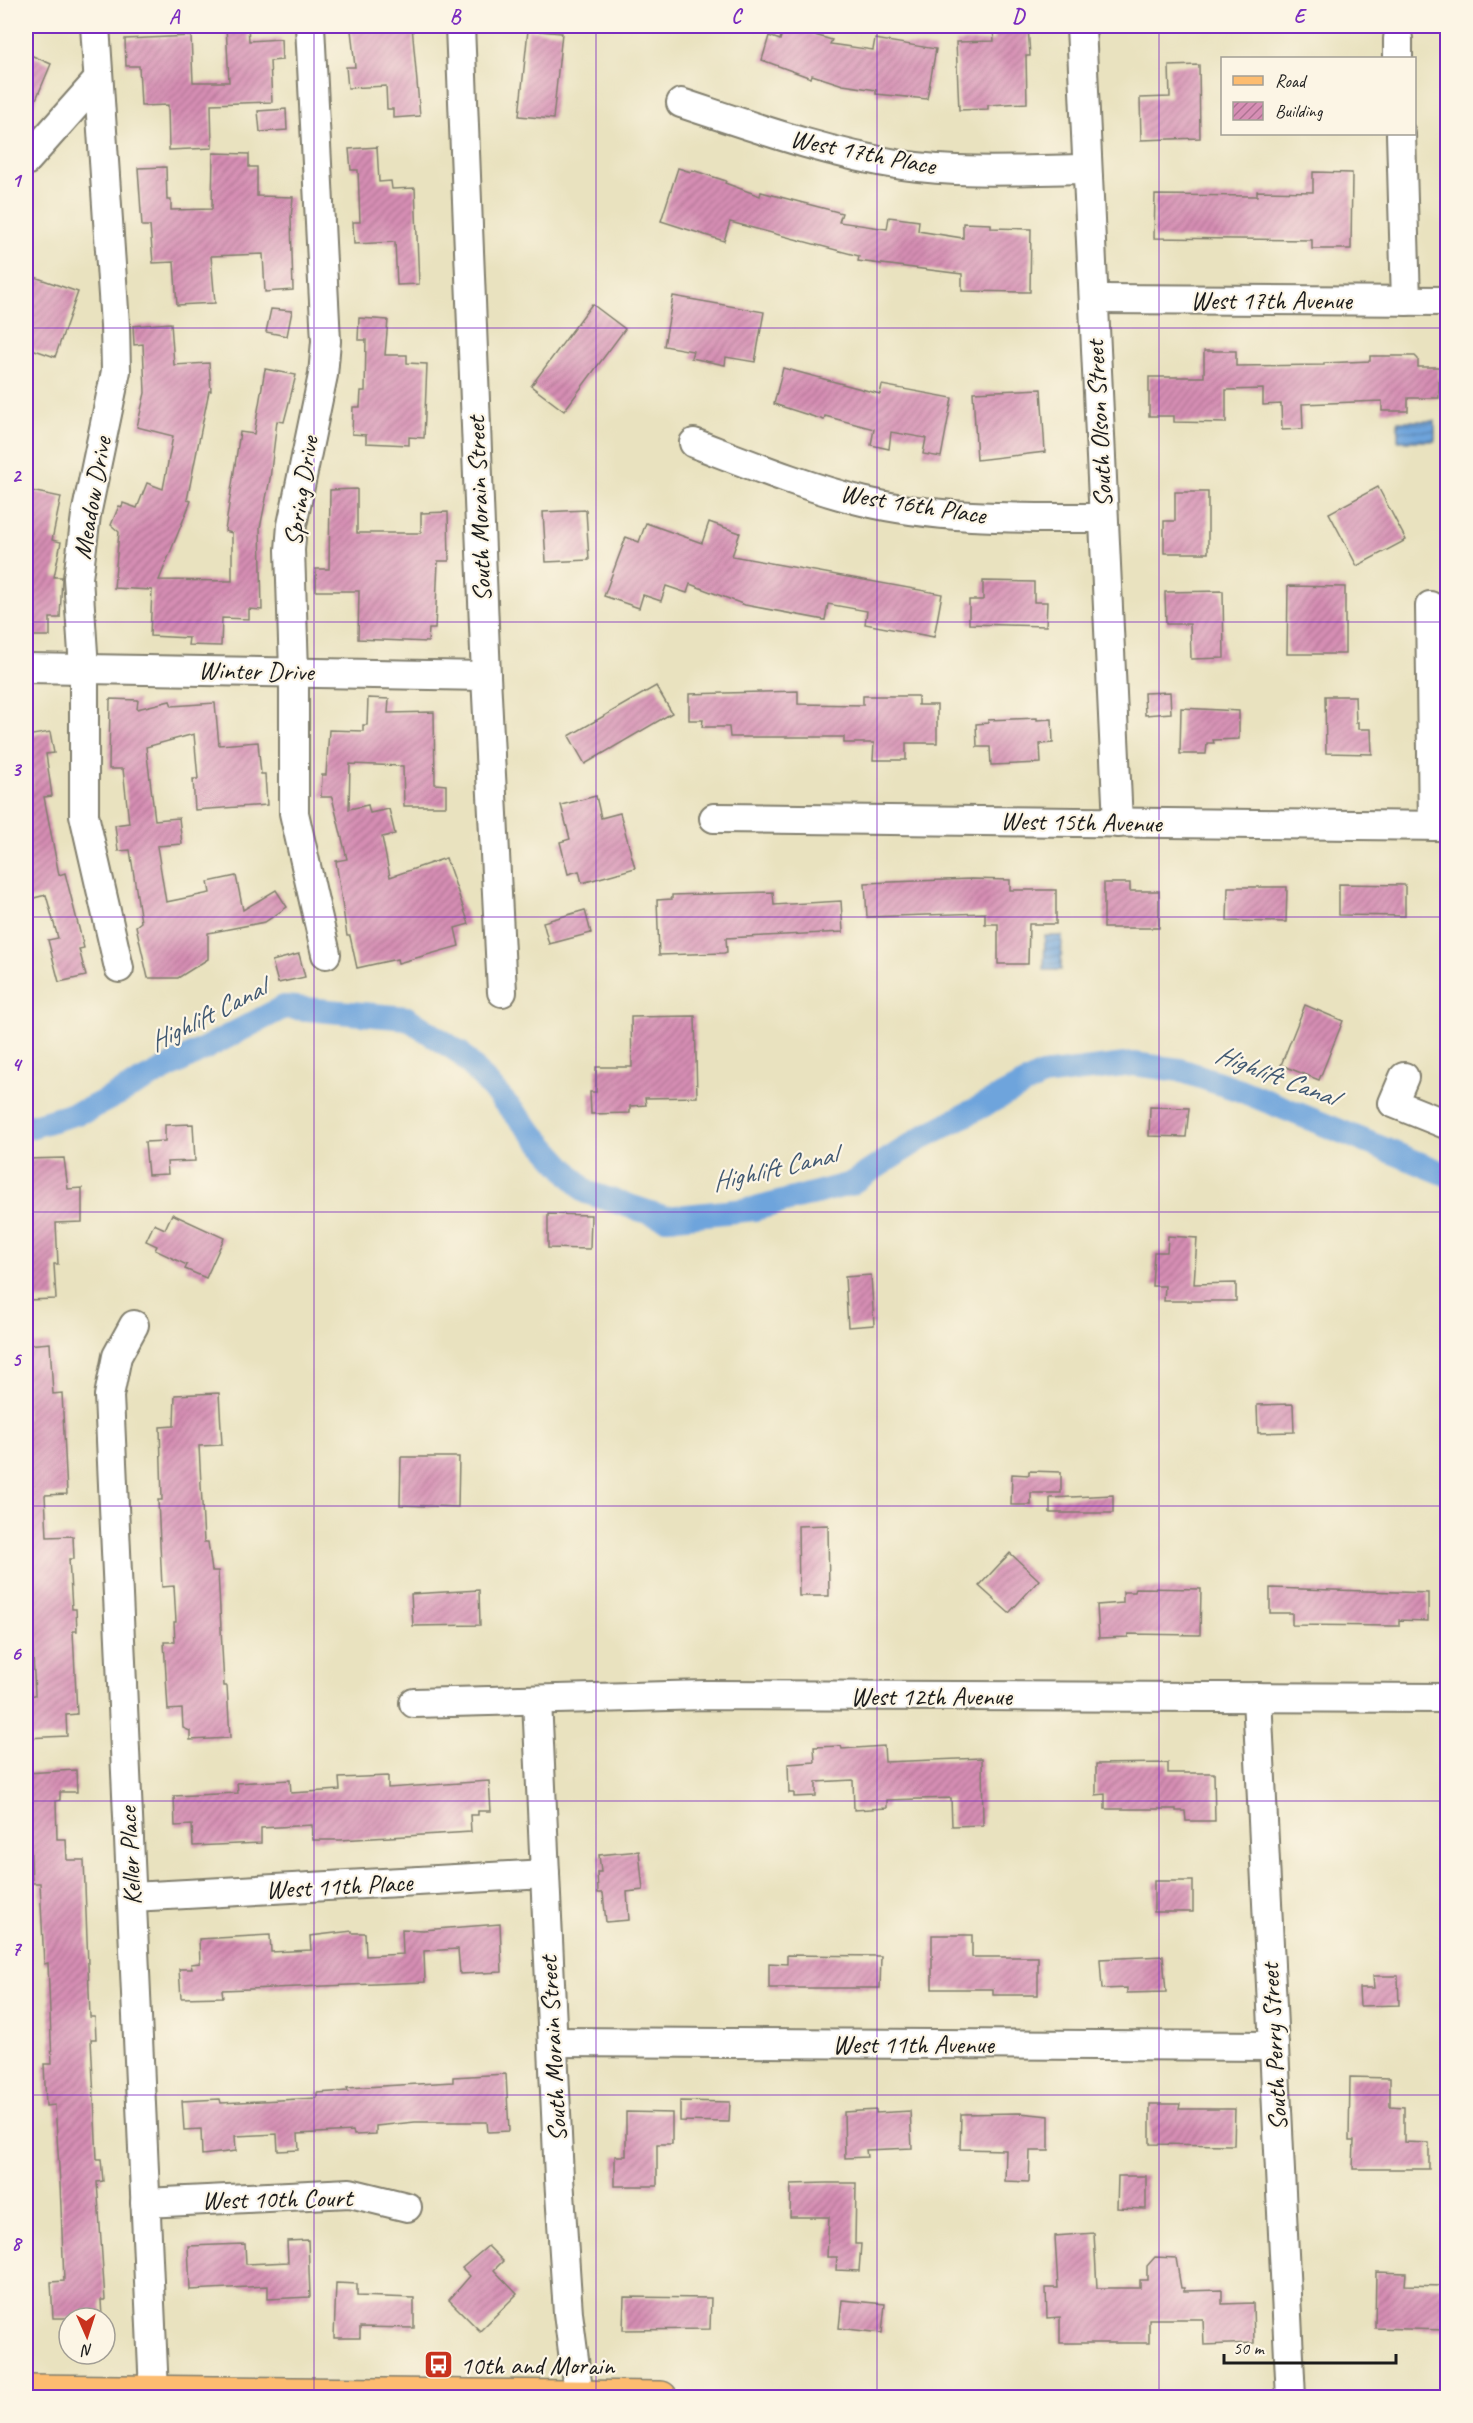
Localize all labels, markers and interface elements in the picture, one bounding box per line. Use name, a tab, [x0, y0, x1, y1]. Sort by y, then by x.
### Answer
text: A	[169, 4, 181, 29]
text: B	[450, 4, 462, 29]
text: C	[731, 4, 743, 29]
text: D	[1012, 4, 1026, 29]
text: E	[1294, 4, 1308, 29]
legend	[1221, 57, 1416, 135]
text: Road	[1275, 70, 1308, 92]
text: Building	[1275, 100, 1324, 122]
street label: West 17th Place	[788, 122, 940, 182]
text: 1	[12, 168, 23, 193]
street label: West 17th Avenue	[1190, 284, 1353, 317]
street label: South Olson Street	[1078, 337, 1120, 508]
street label: South Morain Street	[459, 413, 499, 602]
street label: Spring Drive	[276, 432, 326, 548]
street label: Meadow Drive	[65, 433, 119, 562]
text: 2	[12, 463, 23, 488]
street label: West 16th Place	[838, 476, 990, 532]
street label: Winter Drive	[198, 653, 316, 689]
text: 3	[12, 757, 23, 782]
street label: West 15th Avenue	[1000, 804, 1163, 840]
water label: Highlift Canal	[143, 967, 279, 1059]
water label: Highlift Canal	[1211, 1036, 1349, 1117]
text: 4	[12, 1052, 24, 1077]
water label: Highlift Canal	[709, 1135, 848, 1199]
text: 5	[12, 1347, 23, 1372]
text: 6	[11, 1641, 22, 1666]
street label: West 12th Avenue	[850, 1680, 1013, 1713]
street label: Keller Place	[111, 1803, 149, 1906]
street label: West 11th Place	[265, 1866, 415, 1906]
text: 7	[12, 1936, 23, 1961]
street label: South Morain Street	[532, 1953, 574, 2142]
street label: South Perry Street	[1253, 1960, 1295, 2132]
street label: West 11th Avenue	[832, 2028, 995, 2061]
street label: West 10th Court	[202, 2181, 355, 2217]
text: 8	[12, 2231, 24, 2256]
north arrow	[57, 2306, 117, 2366]
scale bar	[1224, 2327, 1396, 2365]
text: 50 m	[1233, 2337, 1266, 2359]
text: N	[79, 2340, 93, 2360]
bus stop icon: 10th and Morain	[423, 2349, 455, 2381]
place label: 10th and Morain	[460, 2349, 615, 2382]

